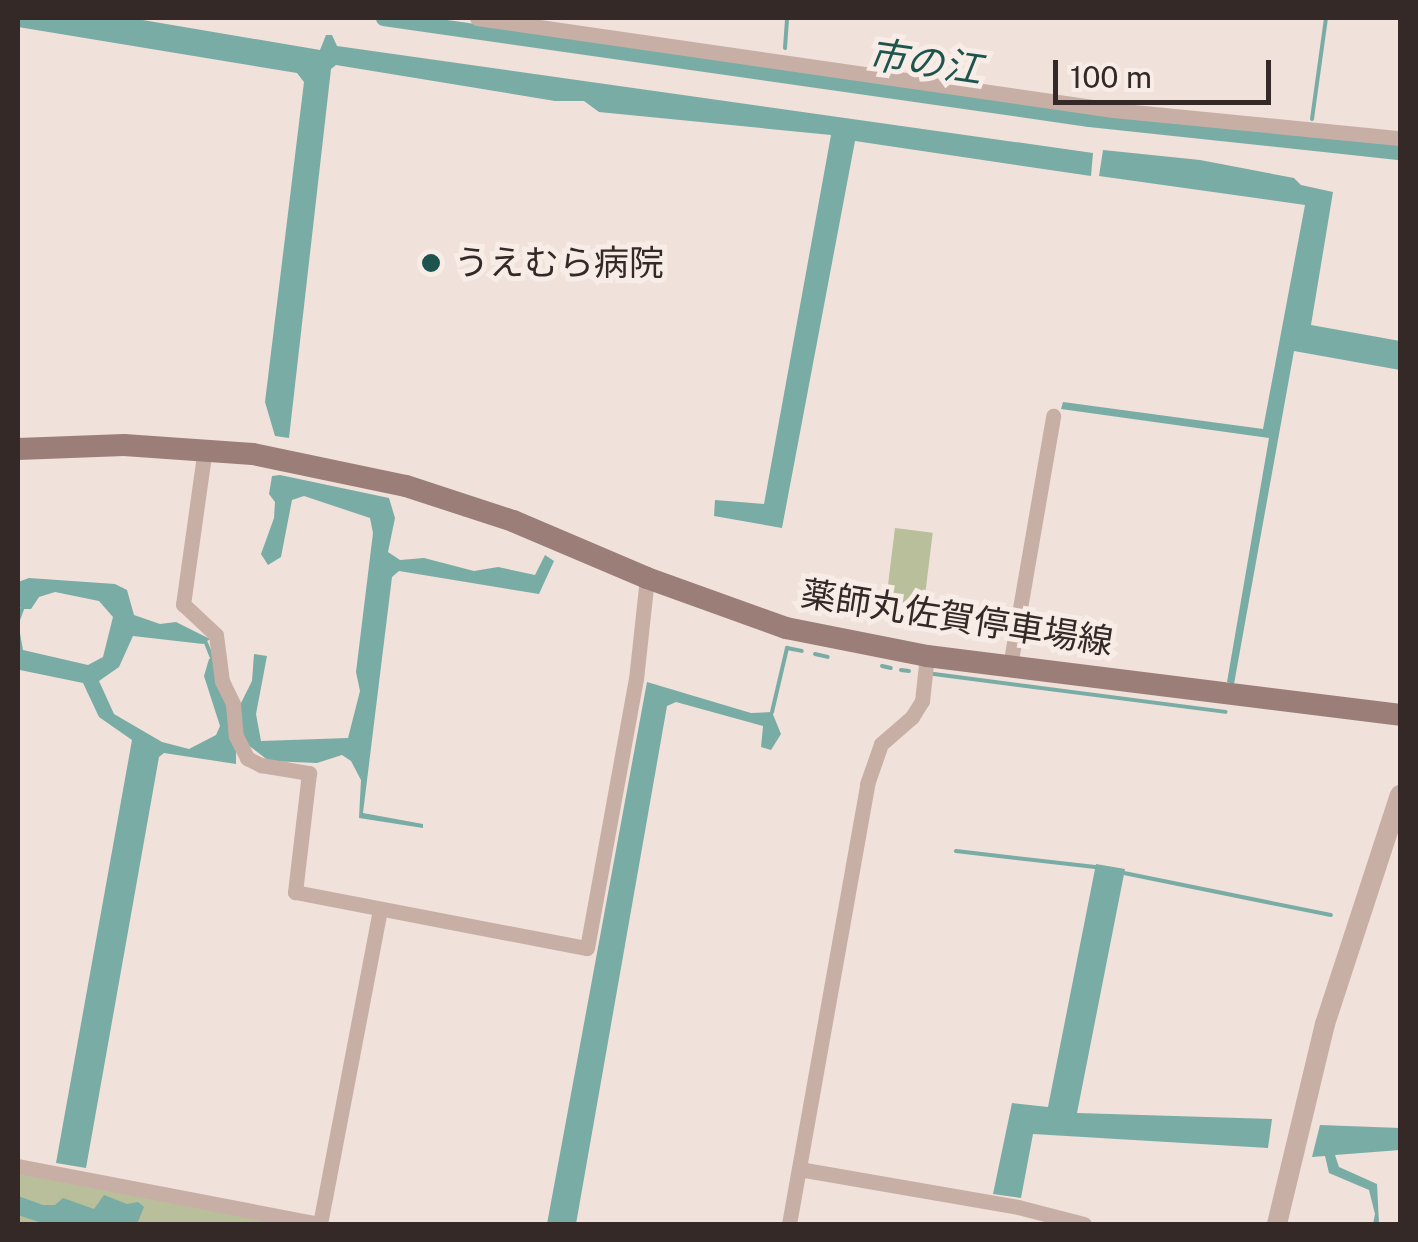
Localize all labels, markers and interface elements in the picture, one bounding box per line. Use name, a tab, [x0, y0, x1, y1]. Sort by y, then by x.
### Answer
water label: 市の江	[865, 31, 985, 93]
scale bar	[1058, 40, 1276, 102]
text: 100 m	[1070, 59, 1152, 95]
place label: うえむら病院	[454, 242, 664, 284]
marker: うえむら病院	[418, 250, 444, 276]
street label: 薬師丸佐賀停車場線	[798, 573, 1116, 663]

